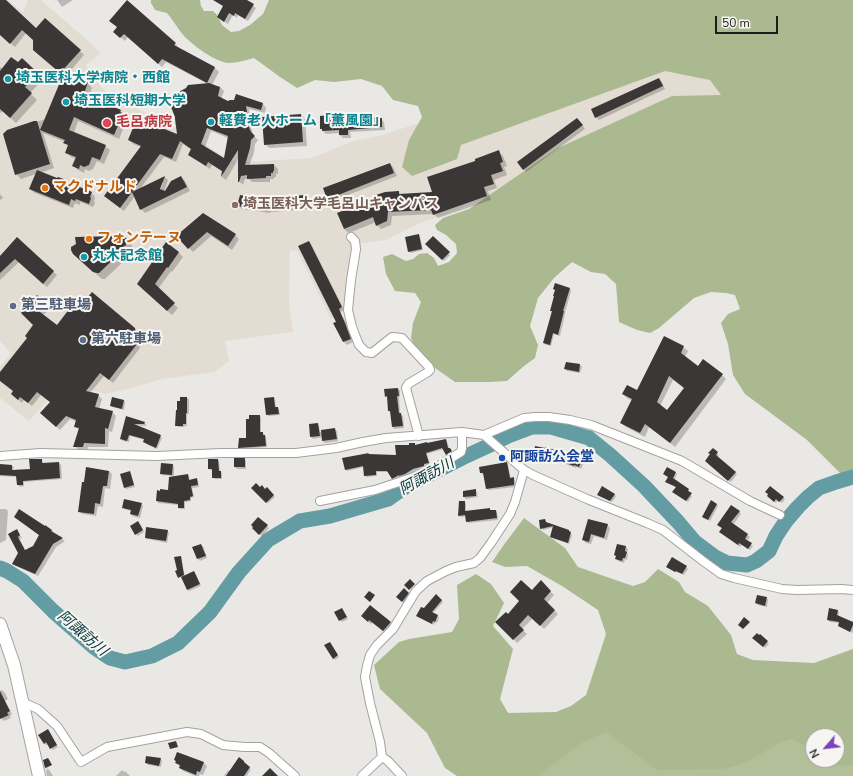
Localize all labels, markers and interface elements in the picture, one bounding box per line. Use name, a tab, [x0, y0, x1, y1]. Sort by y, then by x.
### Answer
scale bar	[717, 8, 780, 34]
text: 50 m	[722, 15, 750, 31]
place label: 埼玉医科大学病院・西館	[16, 71, 170, 87]
marker: 埼玉医科大学病院・西館	[3, 74, 13, 84]
place label: 埼玉医科短期大学	[74, 94, 186, 110]
marker: 埼玉医科短期大学	[61, 97, 71, 107]
place label: 軽費老人ホーム「薫風園」	[219, 114, 387, 130]
place label: 毛呂病院	[116, 115, 172, 131]
marker: 毛呂病院	[101, 117, 113, 129]
marker: 軽費老人ホーム「薫風園」	[206, 117, 216, 127]
place label: マクドナルド	[53, 180, 137, 196]
marker: マクドナルド	[40, 183, 50, 193]
place label: 埼玉医科大学毛呂山キャンパス	[243, 197, 439, 213]
marker: 埼玉医科大学毛呂山キャンパス	[230, 200, 240, 210]
place label: フォンテーヌ	[97, 231, 181, 247]
marker: フォンテーヌ	[84, 234, 94, 244]
place label: 丸木記念館	[92, 249, 162, 265]
marker: 丸木記念館	[79, 252, 89, 262]
place label: 第三駐車場	[21, 298, 91, 314]
marker: 第三駐車場	[8, 301, 18, 311]
place label: 第六駐車場	[91, 332, 161, 348]
marker: 第六駐車場	[78, 335, 88, 345]
place label: 阿諏訪公会堂	[510, 450, 594, 466]
marker: 阿諏訪公会堂	[497, 453, 507, 463]
water label: 阿諏訪川	[396, 455, 458, 499]
water label: 阿諏訪川	[53, 608, 111, 660]
north arrow	[805, 728, 845, 768]
text: N	[806, 746, 823, 761]

